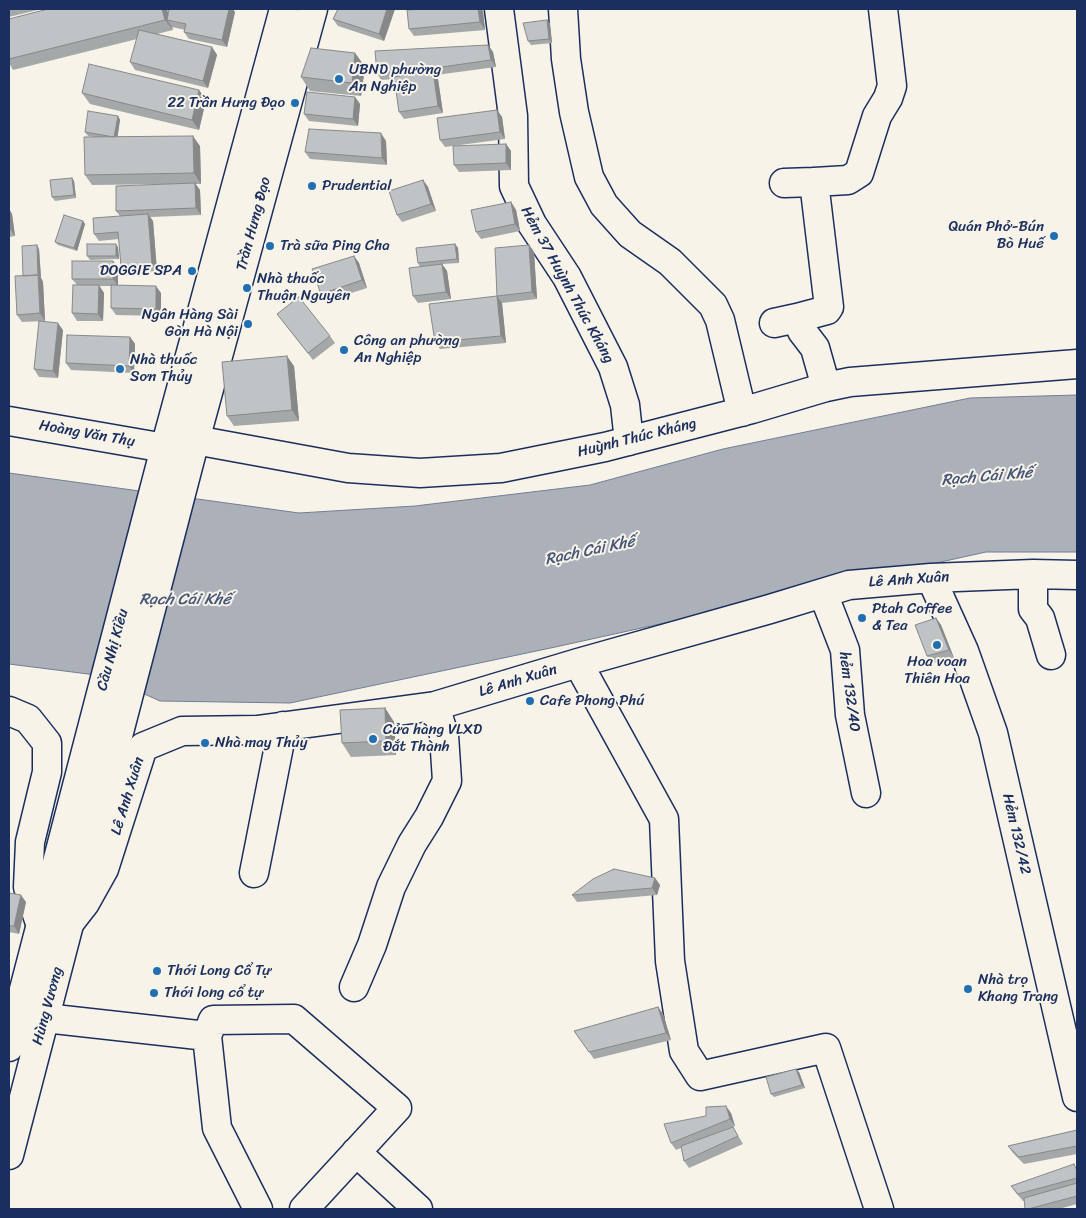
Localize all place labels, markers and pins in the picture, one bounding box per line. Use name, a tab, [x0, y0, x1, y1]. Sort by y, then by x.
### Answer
place label: UBND phường An Nghiệp	[349, 61, 441, 96]
marker: UBND phường An Nghiệp	[333, 73, 345, 85]
place label: 22 Trần Hưng Đạo	[167, 94, 285, 112]
marker: 22 Trần Hưng Đạo	[289, 97, 301, 109]
place label: Prudential	[322, 177, 392, 195]
marker: Prudential	[306, 180, 318, 192]
place label: Quán Phở-Bún Bò Huế	[948, 218, 1044, 253]
marker: Quán Phở-Bún Bò Huế	[1048, 230, 1060, 242]
place label: Trà sữa Ping Cha	[280, 237, 390, 255]
marker: Trà sữa Ping Cha	[264, 240, 276, 252]
place label: DOGGIE SPA	[100, 262, 182, 280]
marker: DOGGIE SPA	[186, 265, 198, 277]
place label: Nhà thuốc Thuận Nguyên	[257, 270, 350, 305]
marker: Nhà thuốc Thuận Nguyên	[241, 282, 253, 294]
place label: Ngân Hàng Sài Gòn Hà Nội	[142, 306, 238, 341]
marker: Ngân Hàng Sài Gòn Hà Nội	[242, 318, 254, 330]
place label: Công an phường An Nghiệp	[354, 332, 460, 367]
marker: Công an phường An Nghiệp	[338, 344, 350, 356]
place label: Nhà thuốc Sơn Thủy	[130, 351, 197, 386]
marker: Nhà thuốc Sơn Thủy	[114, 363, 126, 375]
place label: Ptah Coffee & Tea	[872, 600, 952, 635]
marker: Ptah Coffee & Tea	[856, 612, 868, 624]
marker: Hoa voan Thiên Hoa	[931, 639, 943, 651]
place label: Hoa voan Thiên Hoa	[904, 653, 970, 688]
place label: Cafe Phong Phú	[540, 692, 644, 710]
marker: Cafe Phong Phú	[524, 695, 536, 707]
place label: Cửa hàng VLXD Đắt Thành	[383, 721, 482, 756]
marker: Cửa hàng VLXD Đắt Thành	[367, 733, 379, 745]
place label: Nhà may Thủy	[215, 734, 307, 752]
marker: Nhà may Thủy	[199, 737, 211, 749]
place label: Thới Long Cổ Tự	[167, 962, 271, 980]
marker: Thới Long Cổ Tự	[151, 965, 163, 977]
place label: Nhà trọ Khang Trang	[978, 971, 1058, 1006]
marker: Nhà trọ Khang Trang	[962, 983, 974, 995]
place label: Thới long cổ tự	[164, 984, 263, 1002]
marker: Thới long cổ tự	[148, 987, 160, 999]

